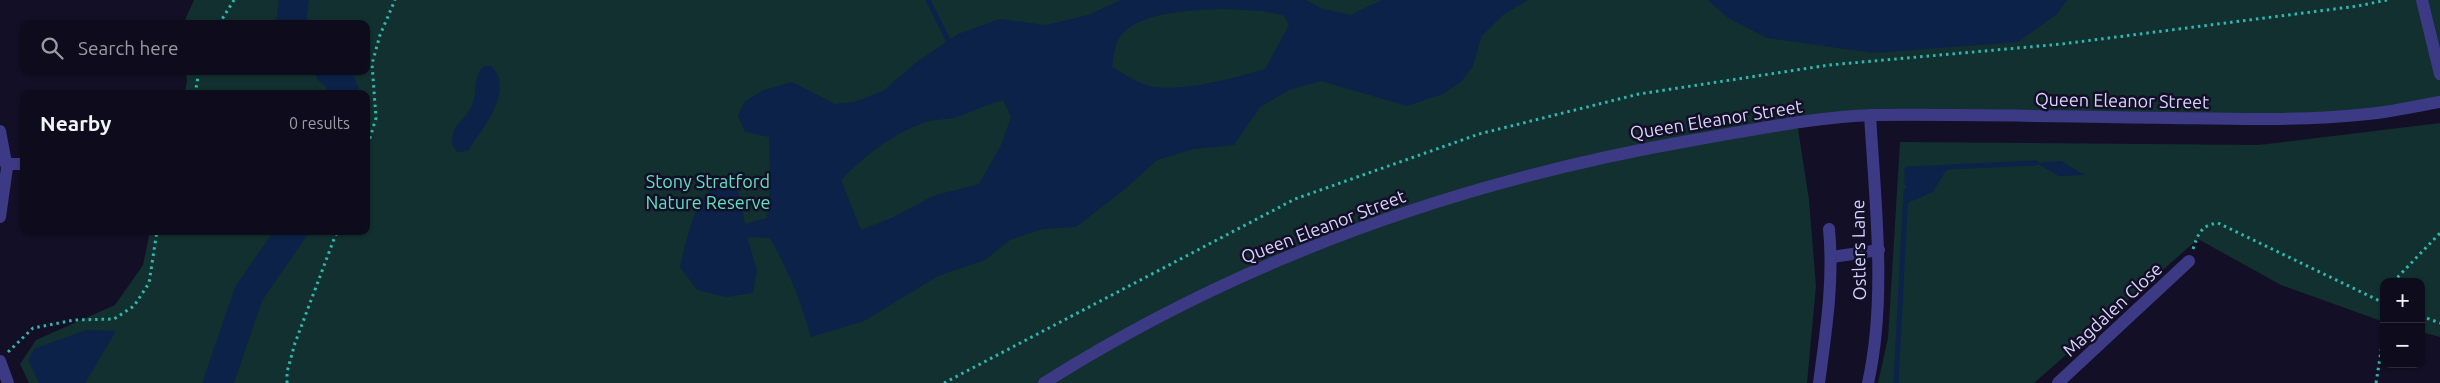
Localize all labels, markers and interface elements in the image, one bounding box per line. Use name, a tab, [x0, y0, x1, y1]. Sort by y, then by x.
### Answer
search box	[20, 20, 370, 75]
icon: search	[38, 34, 66, 62]
text: Search here	[78, 37, 178, 59]
street label: Queen Eleanor Street	[2035, 88, 2209, 113]
street label: Queen Eleanor Street	[1628, 95, 1804, 144]
text: Nearby	[40, 111, 111, 135]
text: 0 results	[289, 114, 350, 132]
park label: Stony Stratford Nature Reserve	[645, 171, 771, 212]
street label: Queen Eleanor Street	[1238, 185, 1408, 268]
street label: Ostlers Lane	[1847, 199, 1869, 301]
street label: Magdalen Close	[2058, 258, 2166, 360]
map controls	[2380, 278, 2425, 368]
button: +	[2380, 278, 2425, 323]
button: −	[2380, 323, 2425, 368]

